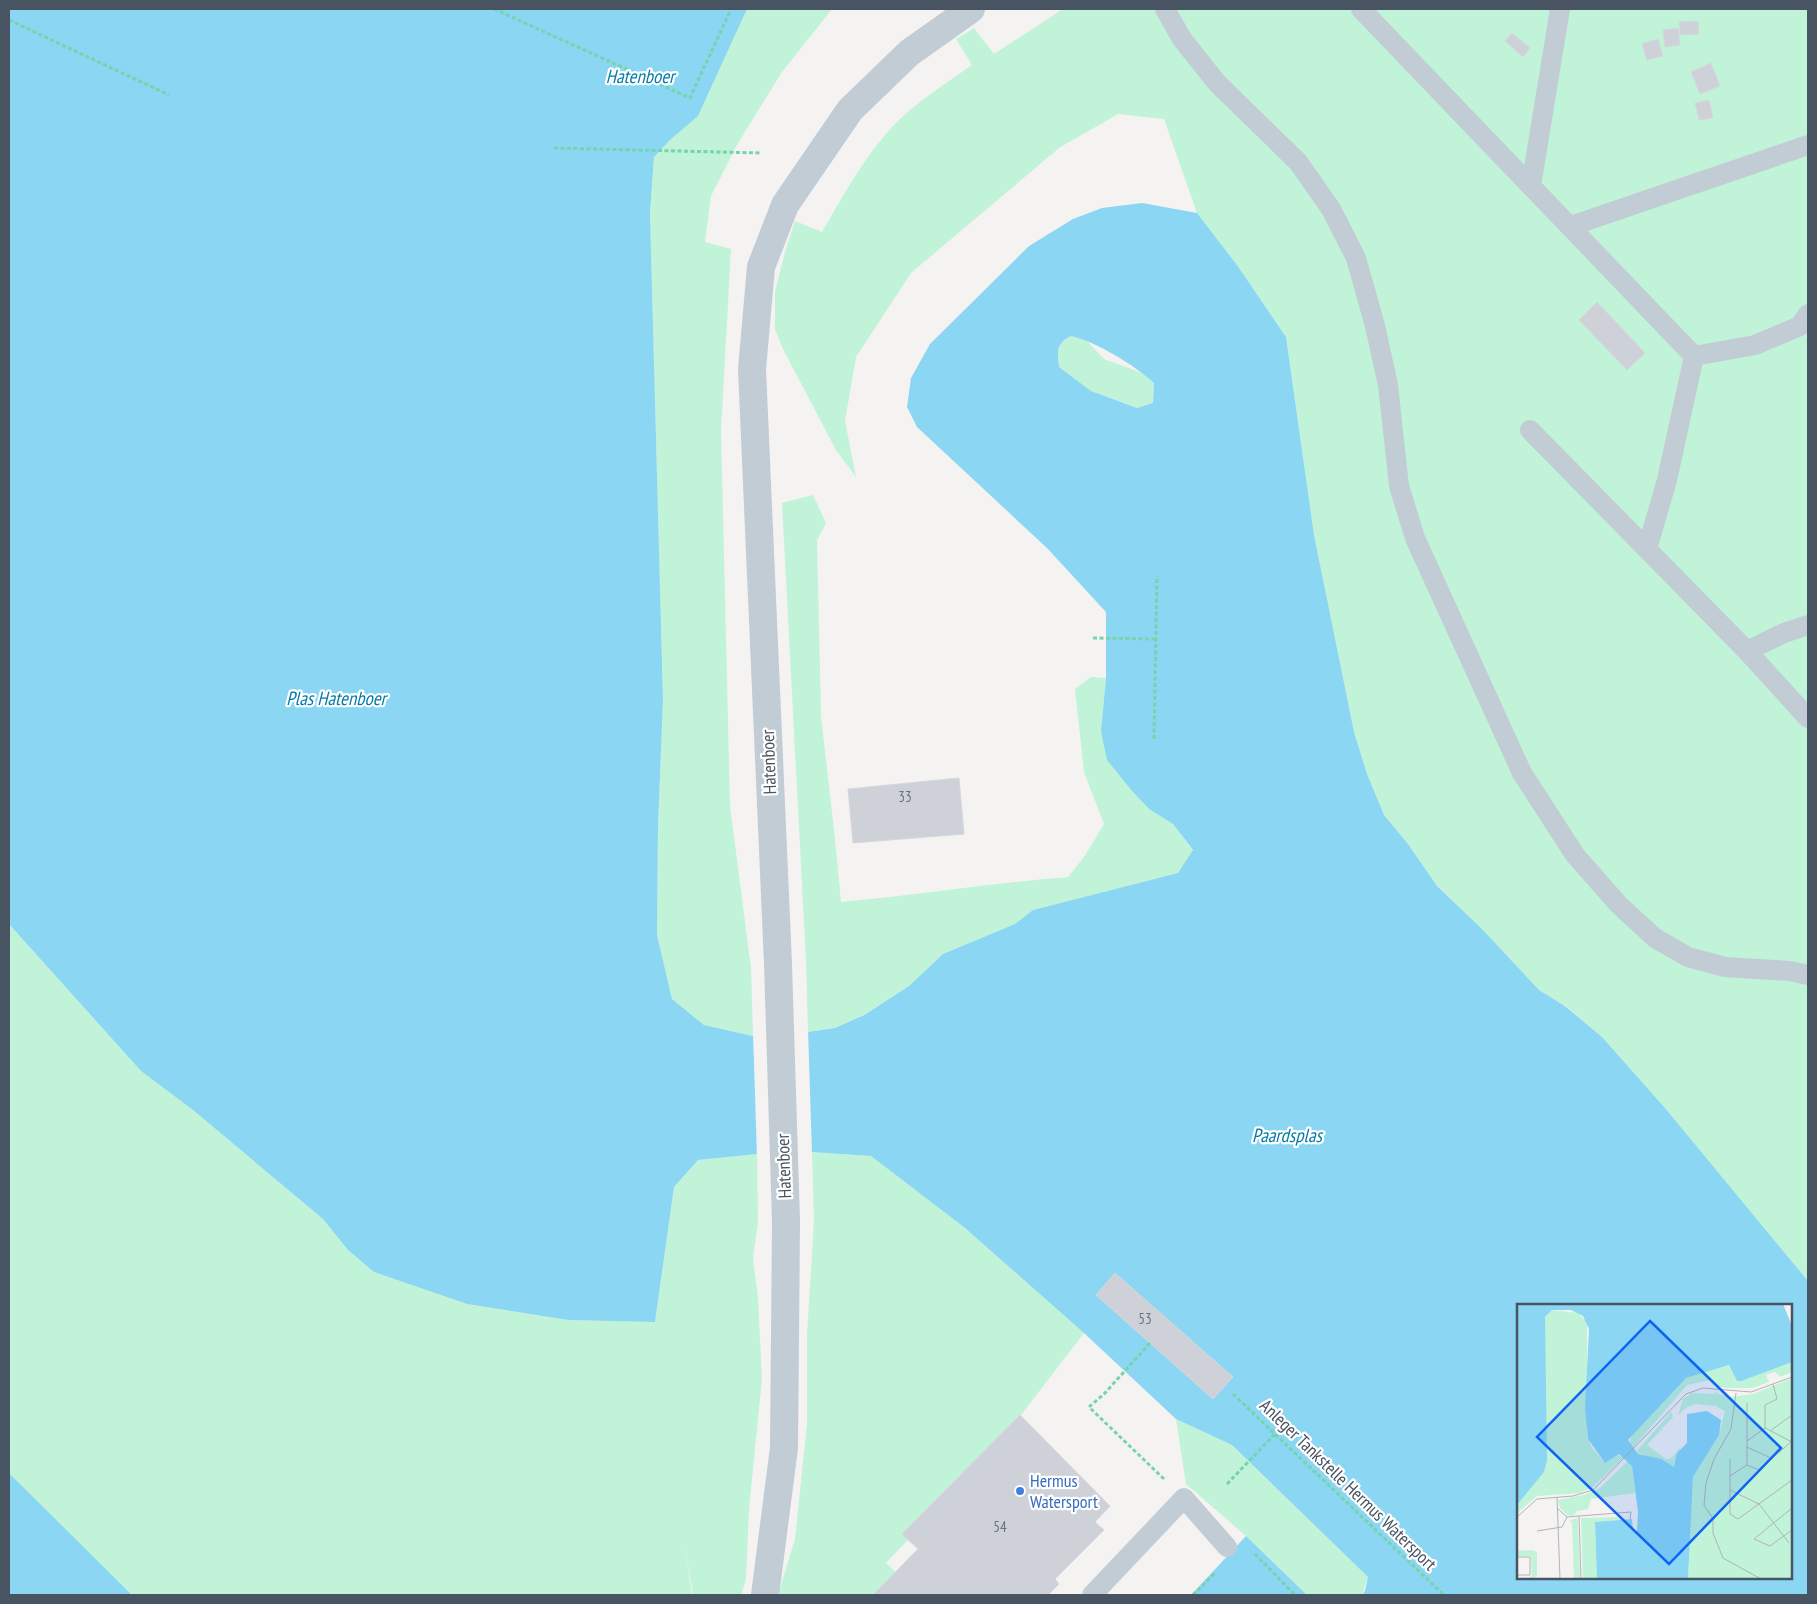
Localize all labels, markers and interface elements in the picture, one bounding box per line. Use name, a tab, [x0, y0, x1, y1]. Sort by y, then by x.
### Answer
water label: Hatenboer	[606, 64, 677, 88]
water label: Plas Hatenboer	[286, 686, 389, 710]
street label: Hatenboer	[756, 729, 781, 795]
house number: 33	[898, 787, 912, 806]
water label: Paardsplas	[1252, 1123, 1323, 1147]
street label: Hatenboer	[771, 1133, 796, 1199]
inset map	[1517, 1304, 1792, 1579]
house number: 53	[1138, 1309, 1152, 1328]
street label: Anleger Tankstelle Hermus Watersport	[1255, 1394, 1442, 1575]
place label: Hermus Watersport	[1030, 1469, 1098, 1513]
marker: Hermus Watersport	[1014, 1485, 1026, 1497]
house number: 54	[993, 1517, 1007, 1536]

